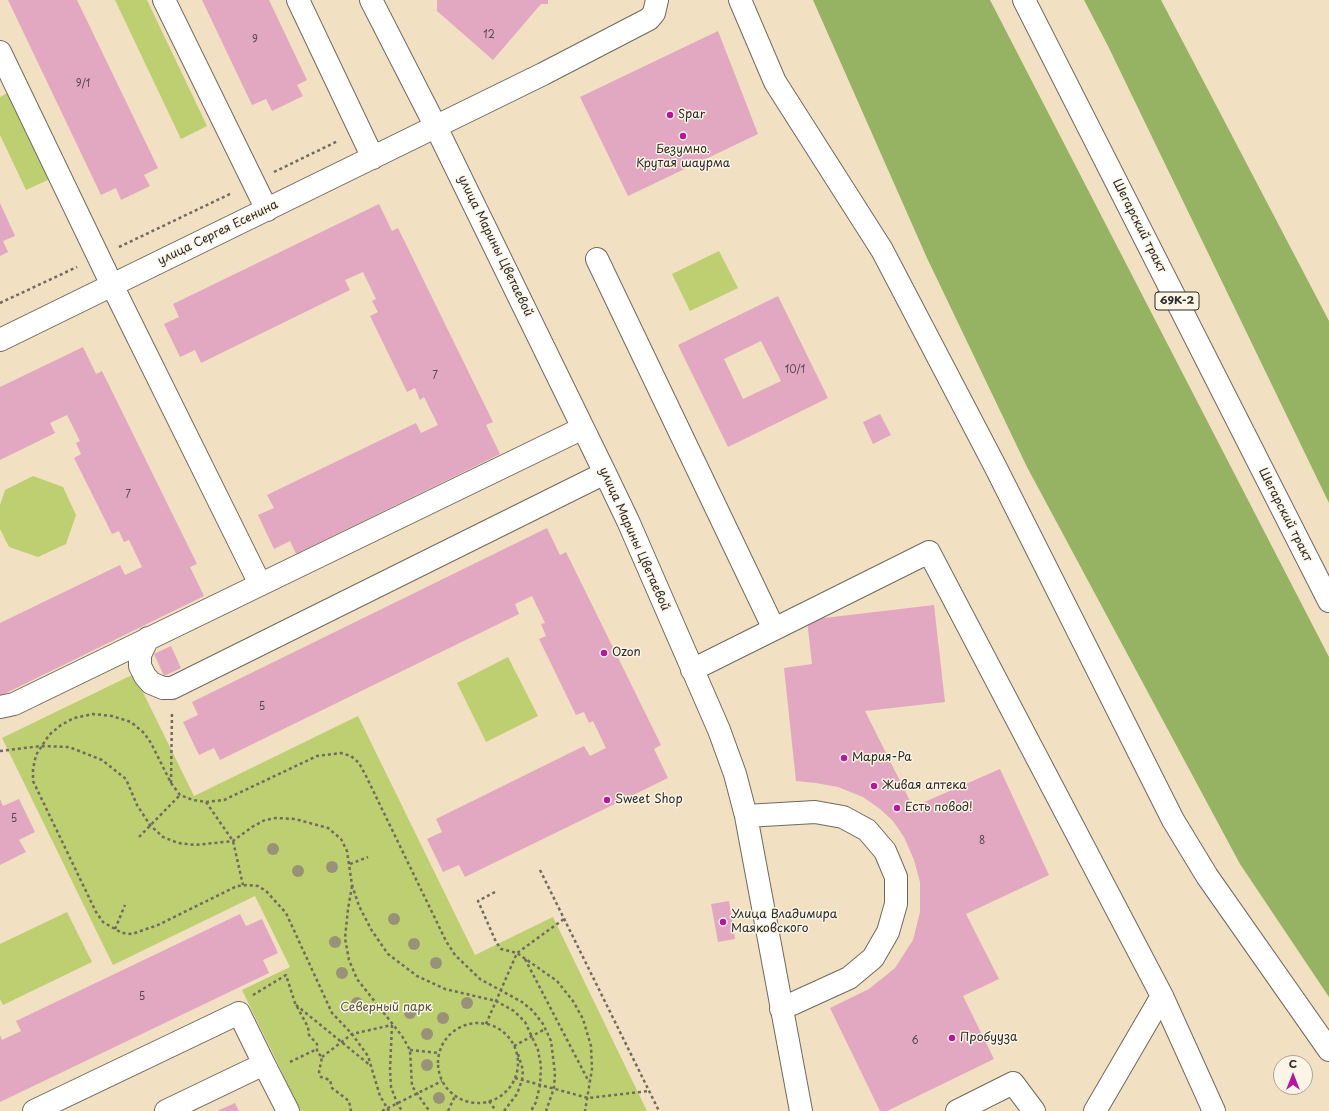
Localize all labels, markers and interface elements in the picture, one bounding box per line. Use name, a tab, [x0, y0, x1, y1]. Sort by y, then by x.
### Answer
house number: 12	[483, 29, 495, 41]
house number: 9	[252, 34, 258, 46]
house number: 9/1	[76, 78, 90, 90]
place label: Spar	[678, 108, 705, 122]
marker: Spar	[665, 110, 675, 120]
marker: Безумно. Крутая шаурма	[678, 131, 688, 141]
place label: Безумно. Крутая шаурма	[636, 143, 730, 171]
street label: улица Марины Цветаевой	[454, 173, 536, 319]
street label: Шегарский тракт	[1109, 177, 1169, 275]
street label: улица Сергея Есенина	[156, 198, 280, 268]
road number: 69К-2	[1155, 292, 1199, 310]
house number: 10/1	[785, 364, 805, 376]
house number: 7	[432, 370, 438, 382]
street label: улица Марины Цветаевой	[596, 465, 672, 613]
street label: Шегарский тракт	[1255, 466, 1315, 564]
house number: 7	[125, 489, 131, 501]
place label: Ozon	[612, 646, 641, 660]
marker: Ozon	[599, 648, 609, 658]
house number: 5	[259, 701, 265, 713]
place label: Мария-Ра	[852, 751, 912, 765]
marker: Мария-Ра	[839, 753, 849, 763]
place label: Живая аптека	[882, 779, 967, 793]
marker: Живая аптека	[869, 781, 879, 791]
place label: Sweet Shop	[615, 793, 683, 807]
marker: Sweet Shop	[602, 795, 612, 805]
place label: Есть повод!	[905, 801, 973, 815]
marker: Есть повод!	[892, 803, 902, 813]
house number: 5	[11, 813, 17, 825]
house number: 8	[979, 835, 985, 847]
place label: Улица Владимира Маяковского	[731, 908, 837, 936]
marker: Улица Владимира Маяковского	[718, 917, 728, 927]
house number: 5	[139, 991, 145, 1003]
park label: Северный парк	[340, 1001, 432, 1015]
place label: Пробууза	[960, 1031, 1018, 1045]
marker: Пробууза	[947, 1033, 957, 1043]
house number: 6	[911, 1035, 919, 1047]
north arrow	[1273, 1055, 1313, 1095]
text: С	[1289, 1055, 1297, 1072]

